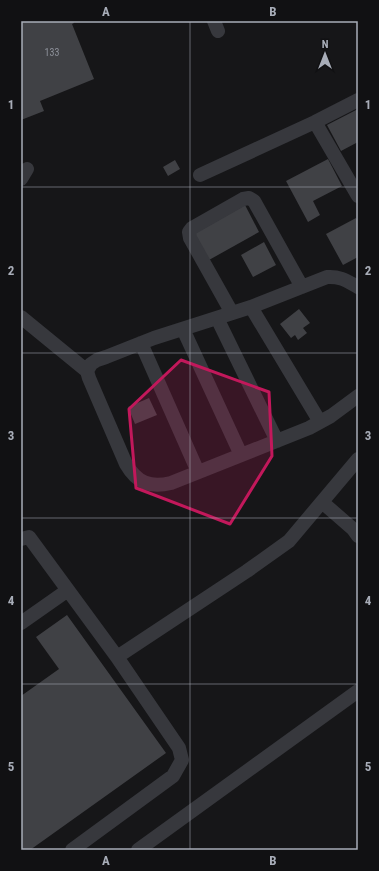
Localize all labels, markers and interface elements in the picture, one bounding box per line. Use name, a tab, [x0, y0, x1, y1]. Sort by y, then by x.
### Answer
text: A	[102, 4, 110, 19]
text: B	[269, 4, 277, 19]
north arrow	[305, 34, 345, 74]
text: N	[322, 38, 329, 51]
house number: 133	[45, 47, 59, 58]
text: 1	[8, 97, 14, 112]
text: 1	[365, 97, 371, 112]
text: 2	[8, 263, 15, 278]
text: 2	[365, 263, 372, 278]
text: 3	[8, 428, 14, 443]
text: 3	[365, 428, 371, 443]
text: 4	[8, 593, 15, 608]
text: 4	[365, 593, 372, 608]
text: 5	[8, 759, 15, 774]
text: 5	[365, 759, 372, 774]
text: A	[102, 853, 110, 868]
text: B	[269, 853, 277, 868]

